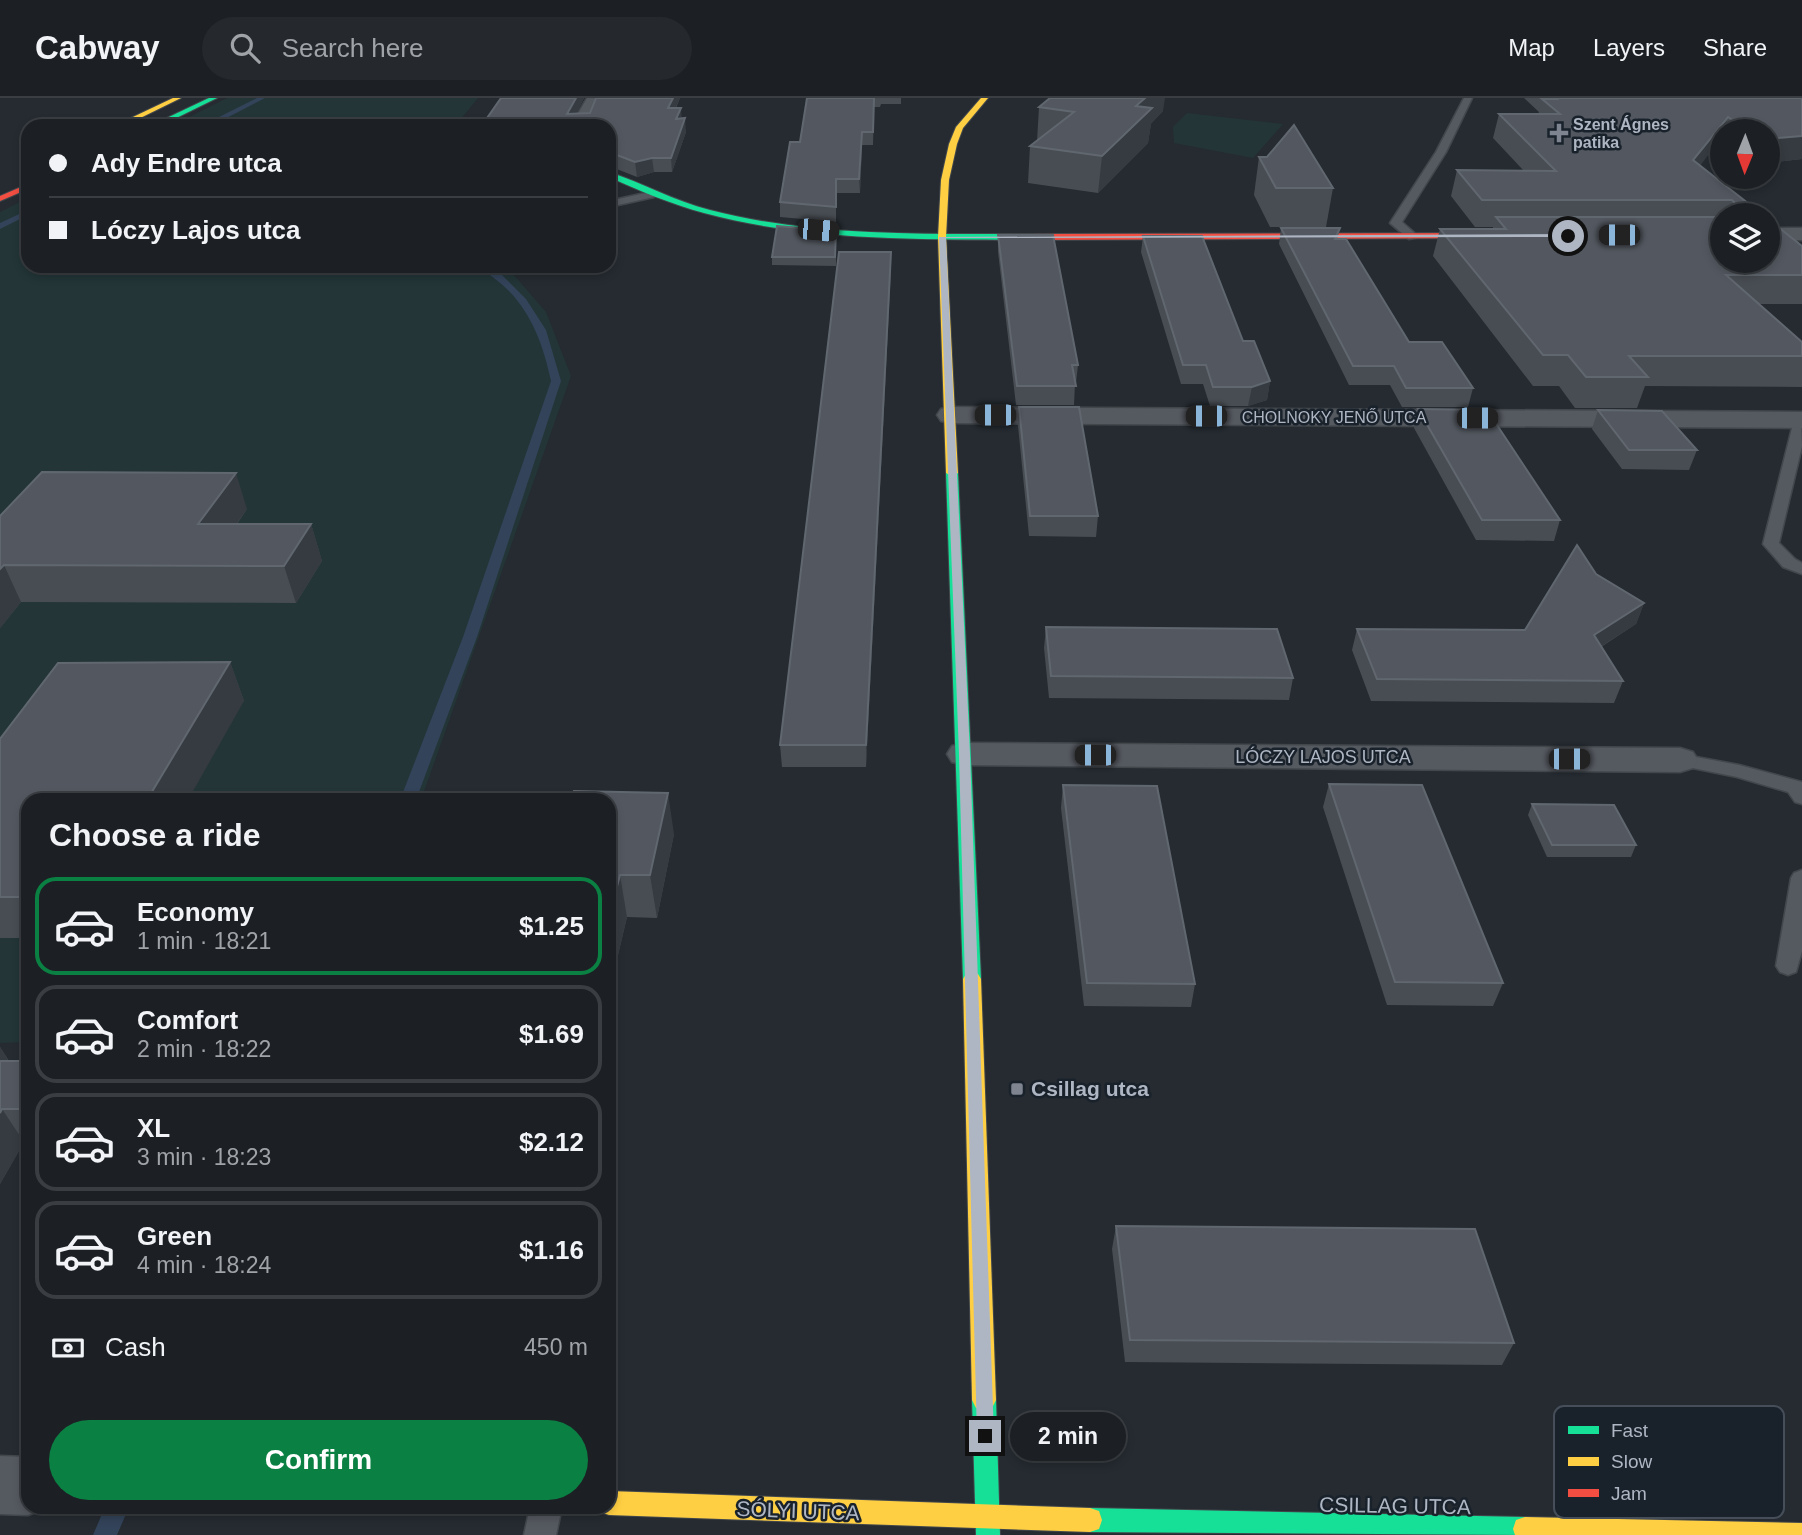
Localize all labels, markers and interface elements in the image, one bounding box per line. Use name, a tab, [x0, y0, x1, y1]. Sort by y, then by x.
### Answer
search box	[202, 17, 692, 80]
text: Cabway	[35, 29, 160, 66]
icon: search	[226, 29, 264, 67]
text: Search here	[282, 33, 423, 63]
text: Map	[1508, 34, 1555, 61]
text: Layers	[1593, 34, 1665, 61]
text: Share	[1703, 34, 1767, 61]
place label: Szent Ágnes patika	[1573, 115, 1669, 151]
north arrow	[1710, 119, 1780, 189]
map controls	[1710, 119, 1780, 273]
marker: Szent Ágnes patika	[1551, 125, 1567, 141]
text: Ady Endre utca	[91, 148, 282, 178]
button: layers	[1710, 203, 1780, 273]
text: Lóczy Lajos utca	[91, 215, 301, 245]
car	[797, 218, 840, 242]
route start	[1552, 220, 1584, 252]
car	[1599, 225, 1641, 246]
car	[975, 405, 1017, 426]
car	[1186, 406, 1228, 427]
street label: CHOLNOKY JENŐ UTCA	[1242, 408, 1427, 426]
car	[1457, 408, 1499, 429]
car	[1075, 745, 1117, 766]
street label: LÓCZY LAJOS UTCA	[1235, 746, 1411, 767]
car	[1549, 749, 1591, 770]
text: Choose a ride	[49, 817, 261, 853]
icon: car	[53, 895, 116, 958]
text: Economy	[137, 897, 254, 927]
text: $1.25	[519, 911, 584, 941]
text: 1 min · 18:21	[137, 928, 271, 954]
icon: car	[53, 1003, 116, 1066]
text: Comfort	[137, 1005, 238, 1035]
text: $1.69	[519, 1019, 584, 1049]
text: 2 min · 18:22	[137, 1036, 271, 1062]
place label: Csillag utca	[1031, 1077, 1149, 1100]
marker: Csillag utca	[1009, 1081, 1025, 1097]
icon: car	[53, 1111, 116, 1174]
text: XL	[137, 1113, 170, 1143]
text: $2.12	[519, 1127, 584, 1157]
text: 3 min · 18:23	[137, 1144, 271, 1170]
icon: car	[53, 1219, 116, 1282]
text: Green	[137, 1221, 212, 1251]
text: $1.16	[519, 1235, 584, 1265]
text: 4 min · 18:24	[137, 1252, 271, 1278]
icon: cash	[49, 1329, 87, 1367]
text: Cash	[105, 1332, 166, 1362]
text: 450 m	[524, 1334, 588, 1360]
legend	[1554, 1406, 1784, 1518]
callout: 2 min	[1010, 1412, 1125, 1460]
button: Confirm	[49, 1420, 588, 1500]
route end	[969, 1420, 1001, 1452]
text: Fast	[1611, 1420, 1649, 1441]
text: 2 min	[1038, 1423, 1098, 1449]
text: Slow	[1611, 1451, 1652, 1472]
text: Jam	[1611, 1483, 1647, 1504]
street label: CSILLAG UTCA	[1319, 1493, 1471, 1518]
street label: SÓLYI UTCA	[736, 1497, 860, 1524]

